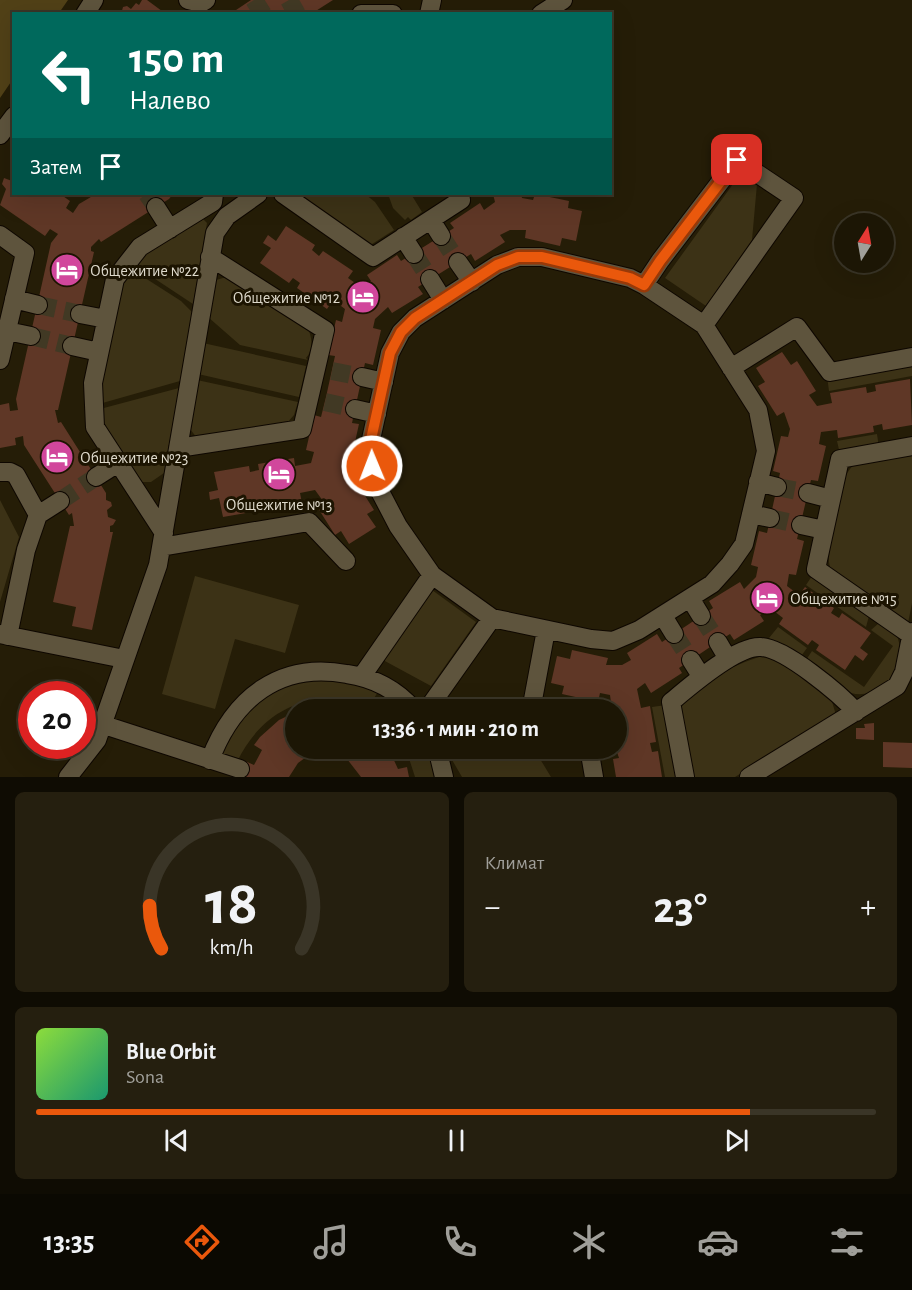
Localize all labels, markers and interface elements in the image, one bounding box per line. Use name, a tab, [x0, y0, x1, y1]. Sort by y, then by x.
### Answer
icon: left	[30, 36, 108, 114]
text: 150 m	[129, 38, 224, 80]
text: Налево	[129, 87, 211, 114]
pin	[711, 134, 762, 185]
icon: arrive	[720, 143, 753, 176]
icon: arrive	[94, 150, 127, 183]
text: Затем	[30, 156, 82, 178]
north arrow	[834, 213, 894, 273]
map controls	[834, 213, 894, 273]
hotel icon: Общежитие №22	[49, 252, 85, 288]
place label: Общежитие №22	[90, 263, 199, 279]
hotel icon: Общежитие №12	[345, 279, 381, 315]
place label: Общежитие №12	[233, 290, 340, 306]
position arrow	[340, 434, 404, 498]
hotel icon: Общежитие №23	[39, 439, 75, 475]
place label: Общежитие №23	[80, 450, 188, 466]
hotel icon: Общежитие №13	[261, 456, 297, 492]
place label: Общежитие №13	[226, 497, 332, 513]
hotel icon: Общежитие №15	[749, 580, 785, 616]
place label: Общежитие №15	[790, 591, 897, 607]
speed limit sign: 20	[18, 681, 96, 759]
text: 13:36 · 1 мин · 210 m	[373, 718, 539, 740]
text: Климат	[485, 853, 544, 873]
text: 18	[205, 873, 258, 935]
text: 23°	[653, 886, 707, 931]
text: −	[485, 891, 500, 924]
text: +	[860, 891, 876, 924]
text: km/h	[210, 937, 254, 958]
text: Blue Orbit	[126, 1041, 216, 1063]
text: Sona	[126, 1067, 164, 1087]
icon: previous	[160, 1124, 193, 1157]
icon: pause	[440, 1124, 473, 1157]
icon: next	[720, 1124, 753, 1157]
icon: directions	[181, 1221, 223, 1263]
icon: music	[310, 1221, 352, 1263]
icon: phone	[439, 1221, 481, 1263]
icon: climate	[568, 1221, 610, 1263]
icon: car	[697, 1221, 739, 1263]
icon: filters	[826, 1221, 868, 1263]
text: 13:35	[44, 1228, 94, 1255]

